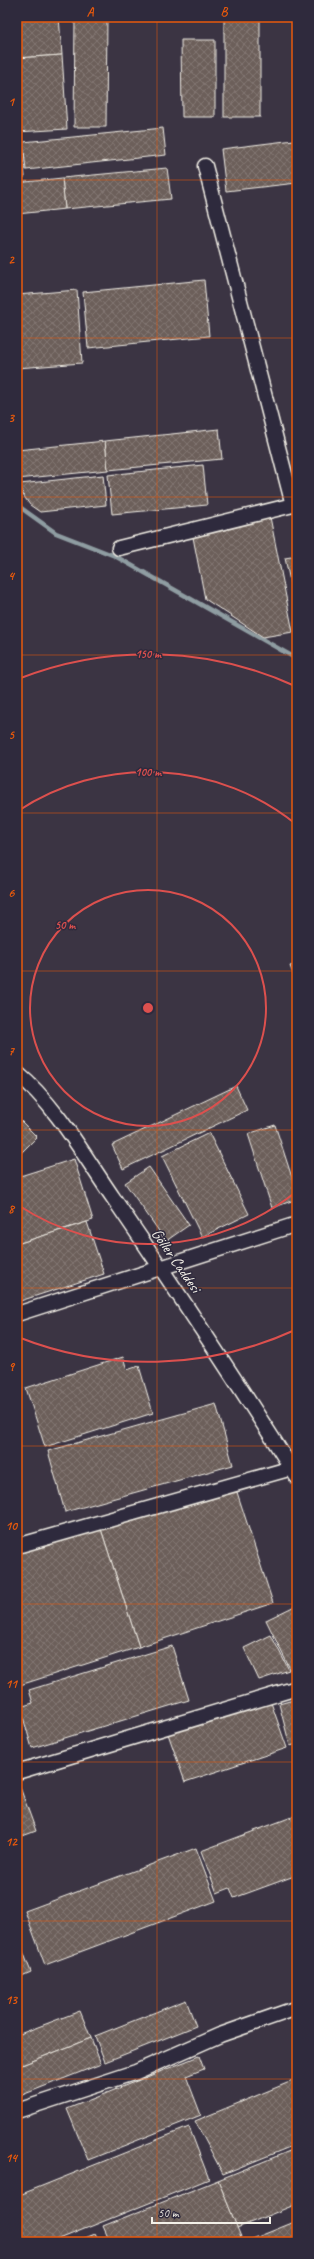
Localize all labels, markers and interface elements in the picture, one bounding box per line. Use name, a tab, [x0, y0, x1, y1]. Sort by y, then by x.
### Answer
text: A	[87, 4, 95, 20]
text: B	[221, 4, 229, 20]
text: 1	[8, 94, 16, 110]
text: 2	[8, 252, 15, 268]
text: 3	[8, 410, 15, 426]
text: 4	[8, 568, 16, 584]
text: 150 m	[135, 646, 162, 662]
text: 5	[8, 727, 15, 743]
text: 100 m	[135, 764, 162, 780]
text: 6	[8, 885, 15, 901]
text: 50 m	[55, 917, 76, 933]
centre of rings	[141, 1001, 155, 1015]
text: 7	[8, 1043, 15, 1059]
text: 8	[8, 1201, 16, 1217]
street label: Göller Caddesi	[147, 1225, 207, 1298]
text: 9	[8, 1359, 15, 1375]
text: 10	[5, 1518, 18, 1534]
text: 11	[5, 1676, 19, 1692]
text: 12	[5, 1834, 18, 1850]
text: 13	[5, 1992, 18, 2008]
text: 14	[5, 2150, 19, 2166]
scale bar	[152, 2199, 270, 2225]
text: 50 m	[158, 2205, 180, 2221]

